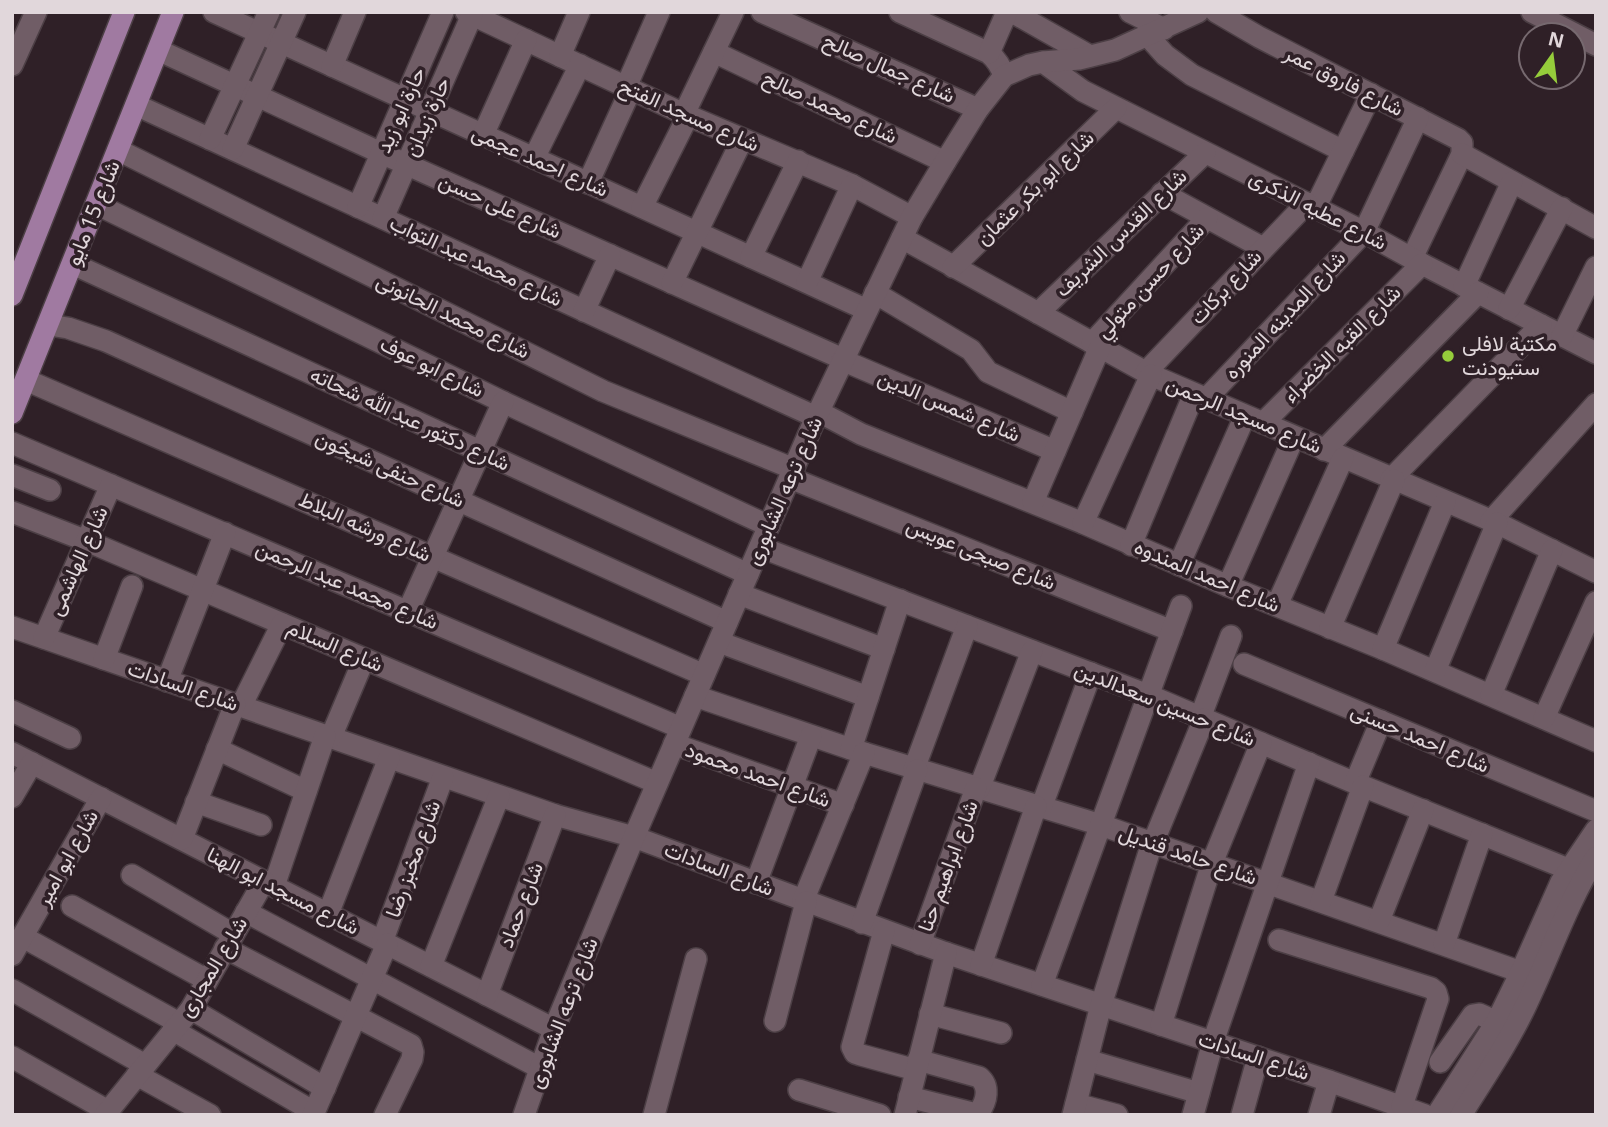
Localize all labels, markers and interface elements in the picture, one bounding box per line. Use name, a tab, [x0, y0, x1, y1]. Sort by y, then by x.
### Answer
north arrow	[1517, 21, 1587, 91]
street label: شارع جمال صالح	[819, 25, 960, 110]
text: N	[1545, 25, 1567, 54]
street label: شارع فاروق عمر	[1279, 38, 1409, 123]
street label: حارة ابو زيد	[369, 62, 431, 157]
street label: شارع محمد صالح	[758, 63, 902, 150]
street label: شارع مسجد الفتح	[614, 71, 764, 158]
street label: حارة زيدان	[396, 72, 456, 161]
street label: شارع احمد عجمى	[467, 117, 613, 204]
street label: شارع ابو بكر عثمان	[969, 124, 1100, 252]
street label: شارع 15 مايو	[58, 156, 127, 270]
street label: شارع القدس الشريف	[1048, 162, 1193, 303]
street label: شارع عطيه الذكرى	[1244, 162, 1392, 257]
street label: شارع على حسن	[434, 166, 566, 246]
street label: شارع محمد عبد التواب	[385, 208, 567, 313]
street label: شارع حسن متولي	[1089, 217, 1213, 347]
street label: شارع بركات	[1183, 243, 1268, 331]
street label: شارع المدينه المنوره	[1217, 244, 1352, 385]
street label: شارع محمد الحانونى	[372, 266, 535, 365]
street label: شارع القبه الخضراء	[1276, 278, 1407, 409]
street label: شارع ابو عوف	[376, 329, 489, 404]
place label: مكتبة لافلى ستيودنت	[1462, 329, 1557, 381]
marker: مكتبة لافلى ستيودنت	[1440, 348, 1456, 364]
street label: شارع دكتور عبد الله شحاته	[306, 359, 515, 478]
street label: شارع شمس الدين	[873, 362, 1025, 449]
street label: شارع مسجد الرحمن	[1162, 369, 1326, 460]
street label: شارع ترعه الشابورى	[738, 412, 829, 570]
street label: شارع حنفى شيخون	[311, 423, 469, 514]
street label: شارع ورشه البلاط	[294, 484, 436, 569]
street label: شارع الهاشمى	[40, 501, 115, 620]
street label: شارع صبحى عويس	[902, 510, 1060, 597]
street label: شارع احمد المندوه	[1130, 532, 1284, 619]
street label: شارع محمد عبد الرحمن	[252, 533, 443, 636]
street label: شارع السلام	[283, 612, 388, 679]
street label: شارع السادات	[124, 653, 242, 718]
street label: شارع حسين سعدالدين	[1070, 654, 1260, 753]
street label: شارع احمد حسنى	[1346, 695, 1494, 780]
street label: شارع احمد محمود	[682, 735, 835, 814]
street label: شارع مخبز رضا	[378, 796, 447, 921]
street label: شارع ابراهيم حنا	[910, 796, 985, 936]
street label: شارع ابو امير	[28, 804, 105, 912]
street label: شارع حامد قنديل	[1115, 817, 1261, 892]
street label: شارع السادات	[660, 834, 778, 903]
street label: شارع مسجد ابو الهنا	[202, 840, 364, 941]
street label: شارع حماد	[491, 858, 550, 952]
street label: شارع المجارى	[171, 911, 254, 1022]
street label: شارع ترعه الشابورى	[520, 933, 605, 1093]
street label: شارع السادات	[1195, 1024, 1313, 1087]

